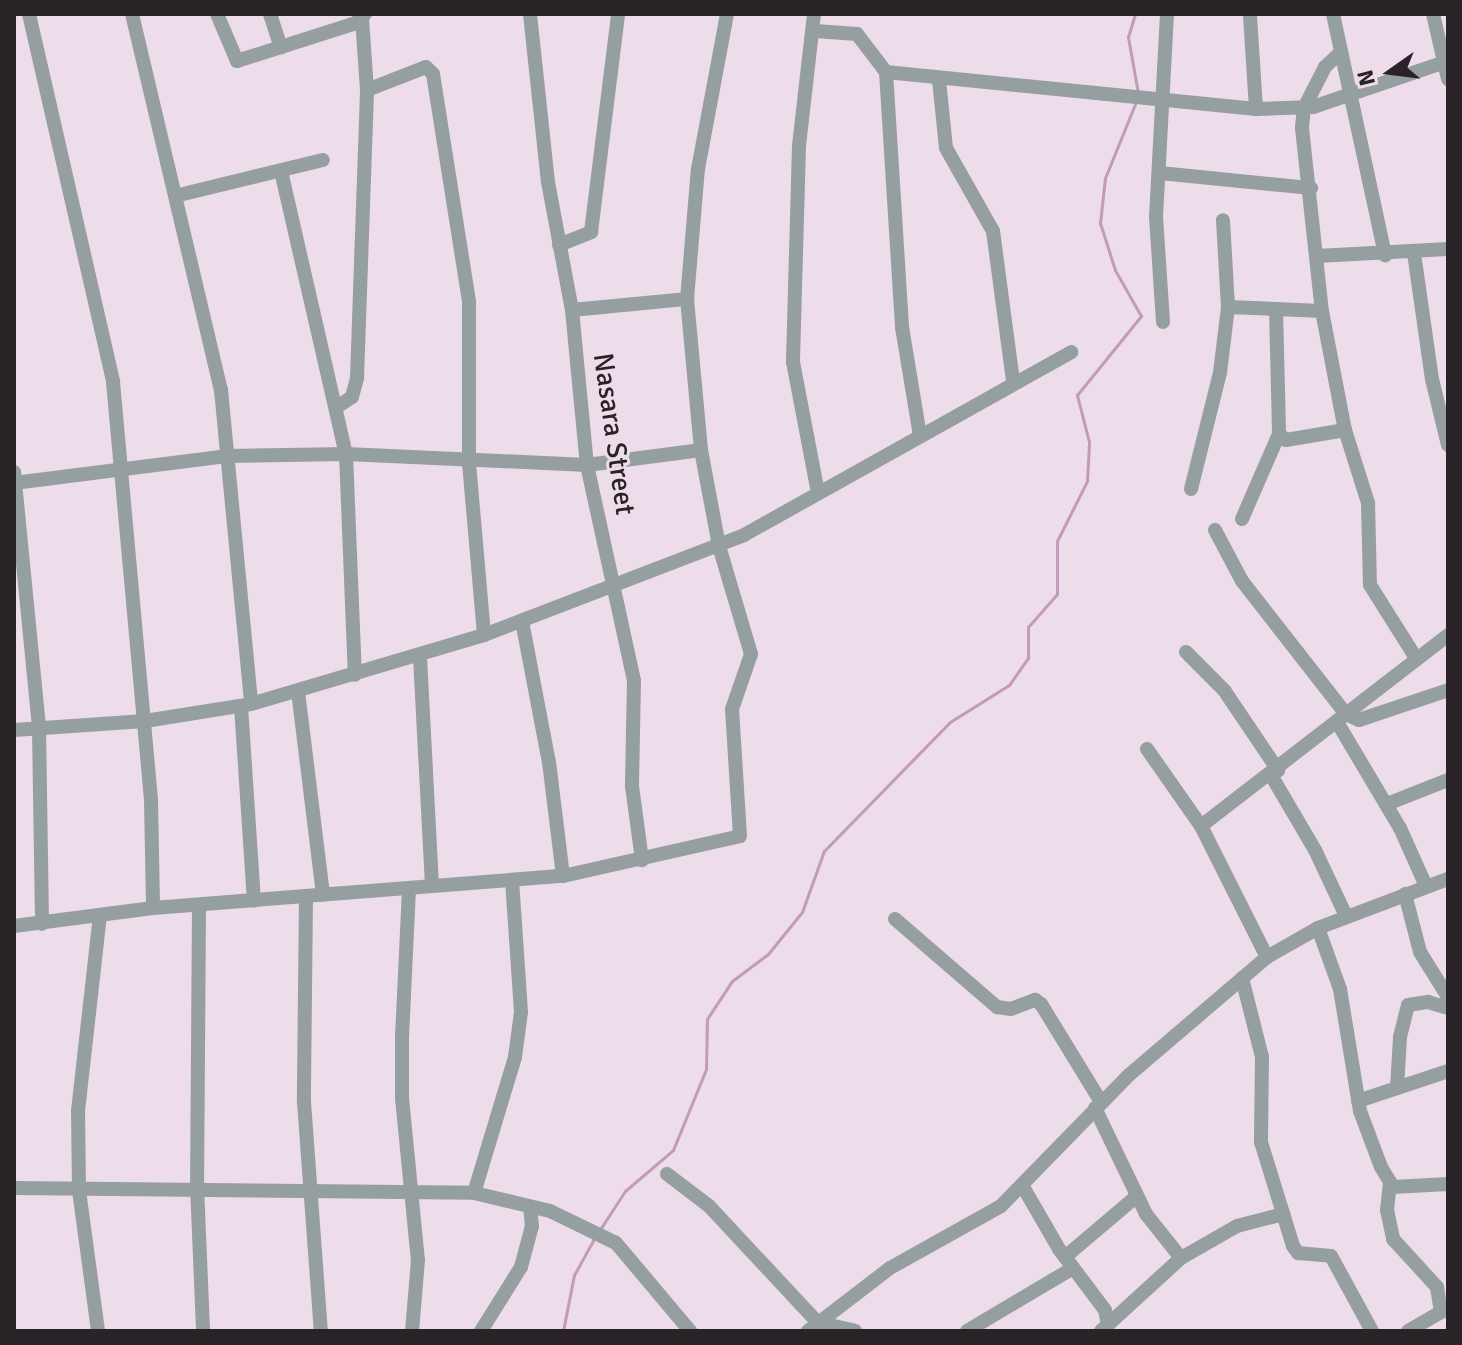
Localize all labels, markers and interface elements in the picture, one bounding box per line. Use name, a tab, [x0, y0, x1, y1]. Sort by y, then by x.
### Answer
north arrow	[1350, 32, 1430, 112]
text: N	[1351, 67, 1381, 89]
street label: Nasara Street	[586, 351, 642, 517]

